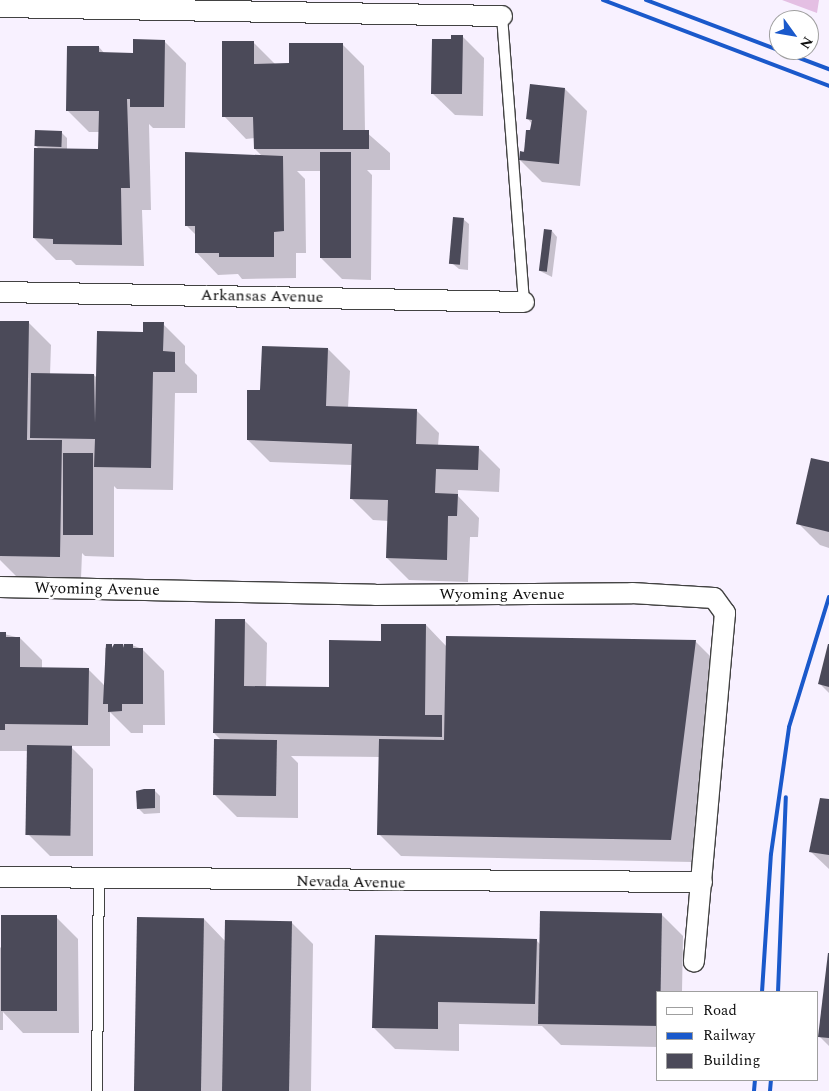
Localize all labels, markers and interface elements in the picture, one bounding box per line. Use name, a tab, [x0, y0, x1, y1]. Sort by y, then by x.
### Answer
north arrow	[769, 10, 819, 60]
text: N	[794, 32, 818, 53]
street label: Arkansas Avenue	[201, 285, 323, 307]
street label: Wyoming Avenue	[34, 578, 160, 600]
street label: Wyoming Avenue	[439, 584, 565, 604]
street label: Nevada Avenue	[296, 871, 406, 893]
legend	[656, 991, 819, 1081]
text: Road	[703, 999, 737, 1022]
text: Railway	[703, 1024, 755, 1047]
text: Building	[703, 1049, 760, 1072]

